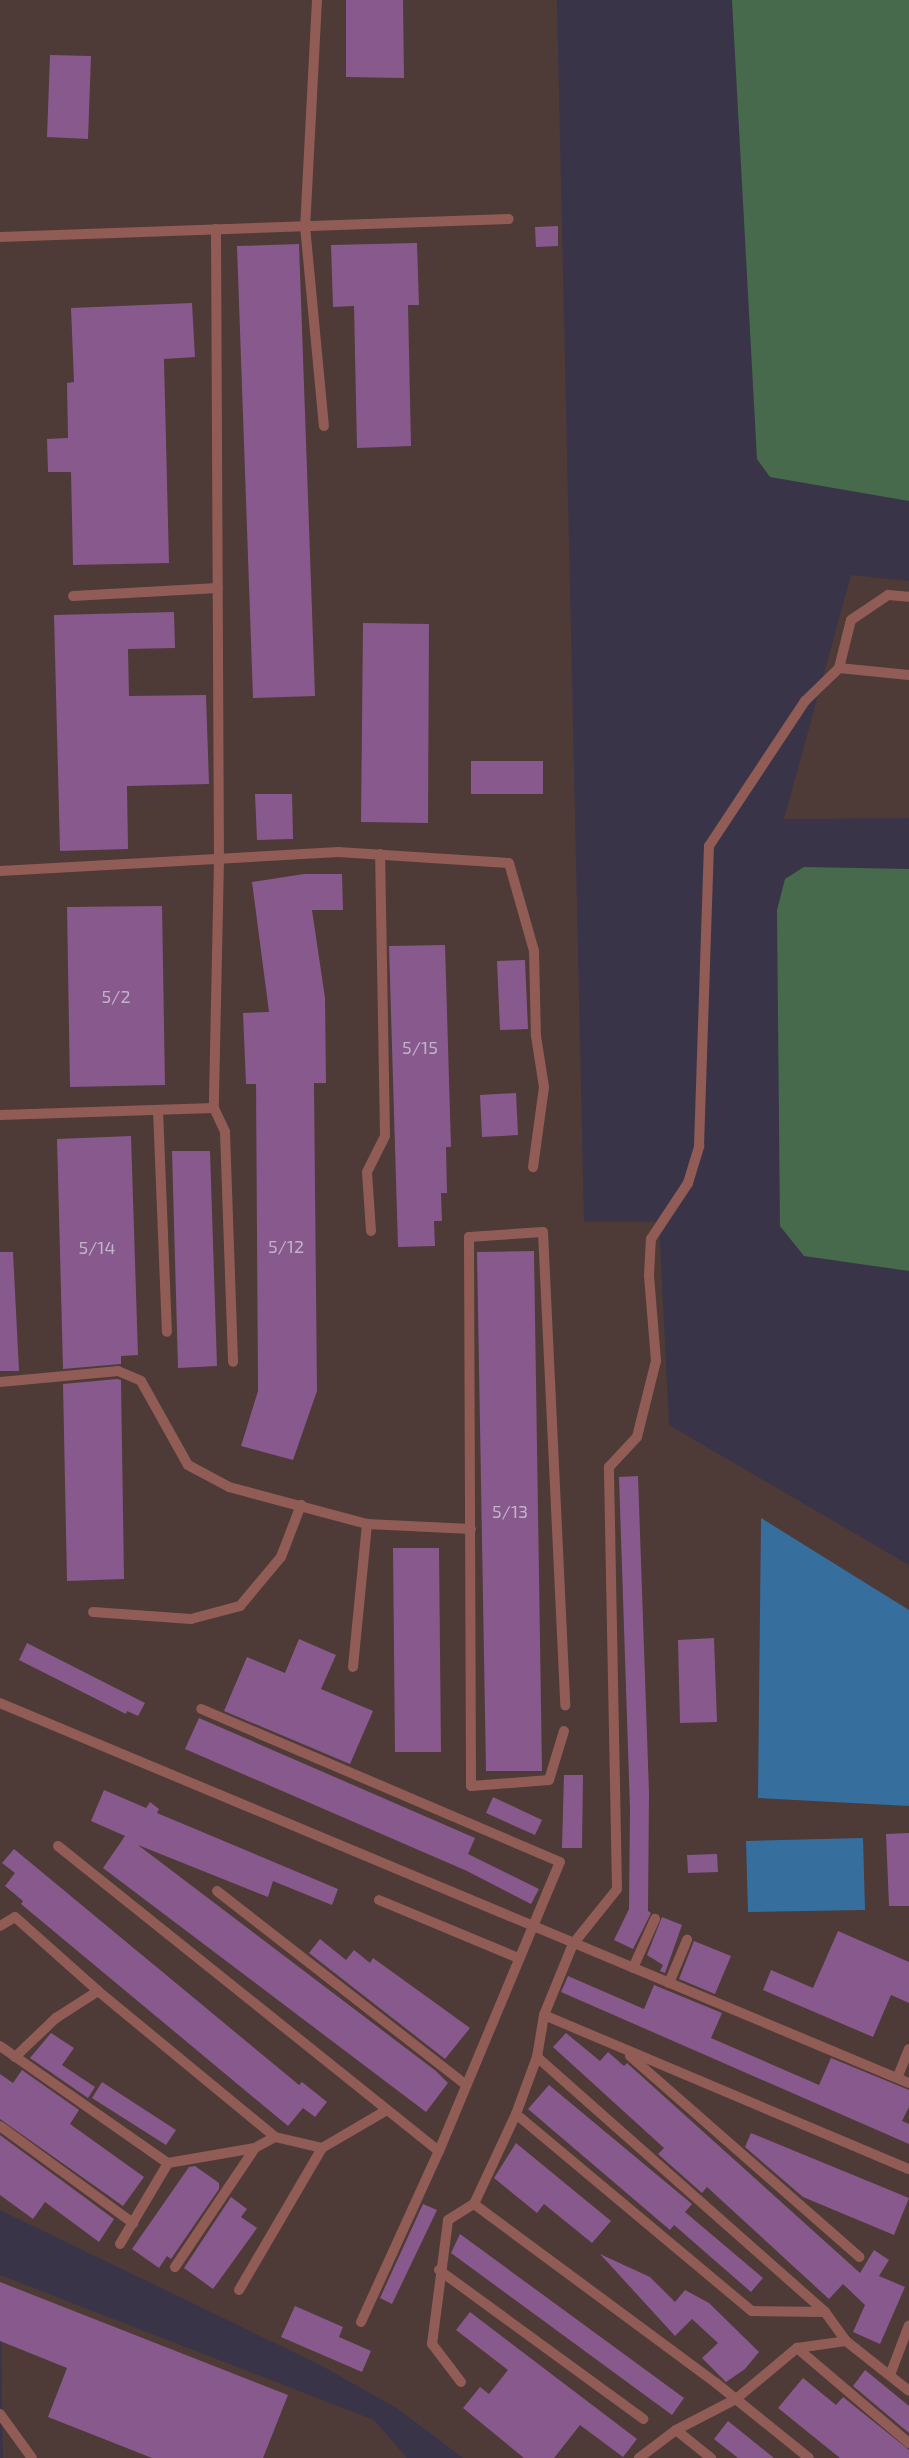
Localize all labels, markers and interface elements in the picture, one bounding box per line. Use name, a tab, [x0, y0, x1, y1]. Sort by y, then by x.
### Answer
house number: 5/2	[101, 985, 131, 1007]
house number: 5/15	[402, 1036, 438, 1058]
house number: 5/12	[268, 1235, 304, 1257]
house number: 5/14	[78, 1236, 116, 1258]
house number: 5/13	[492, 1500, 528, 1522]

